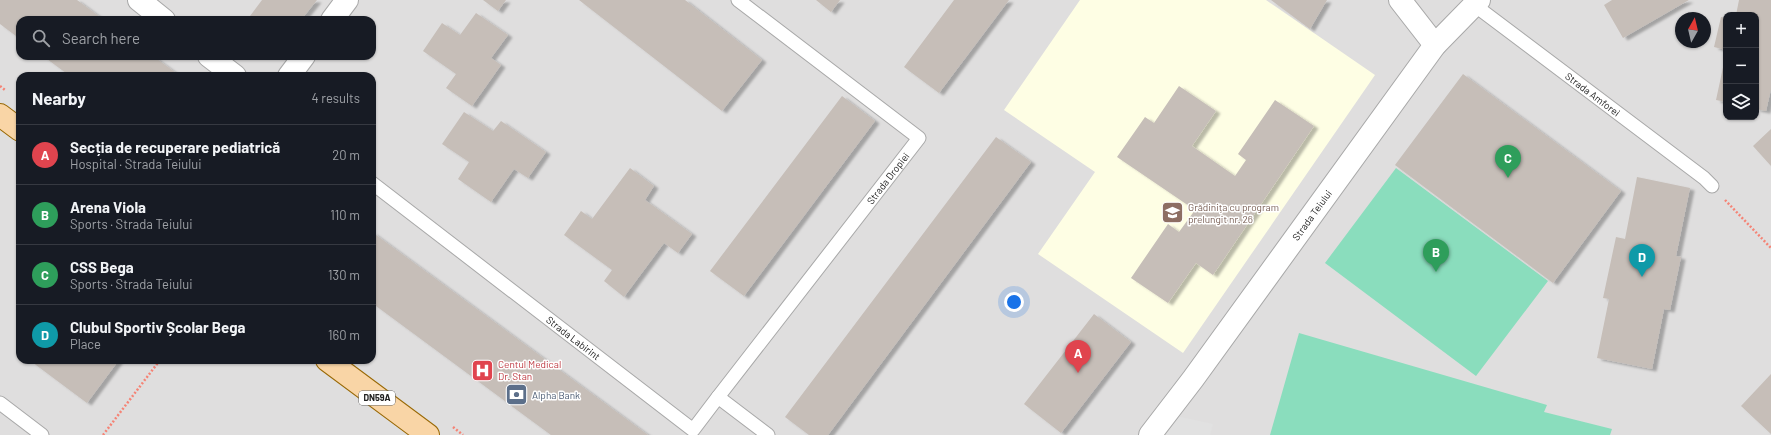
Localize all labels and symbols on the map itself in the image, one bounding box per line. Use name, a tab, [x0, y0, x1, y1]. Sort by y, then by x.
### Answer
north arrow	[1675, 12, 1711, 48]
street label: Strada Amforei	[1563, 70, 1622, 119]
pin: C	[1495, 145, 1521, 178]
street label: Strada Dropiei	[864, 150, 912, 206]
street label: Strada Teiului	[1289, 188, 1334, 243]
school or university icon: Grădinița cu program prelungit nr. 26	[1160, 200, 1186, 226]
place label: Grădinița cu program prelungit nr. 26	[1188, 201, 1279, 225]
pin: B	[1423, 239, 1449, 272]
pin: D	[1629, 244, 1655, 277]
your location	[1004, 292, 1024, 312]
street label: Strada Labirint	[544, 313, 603, 363]
pin: A	[1065, 340, 1091, 373]
hospital icon: Centul Medical Dr. Stan	[469, 357, 495, 383]
place label: Centul Medical Dr. Stan	[498, 358, 561, 382]
bank icon: Alpha Bank	[503, 382, 529, 408]
place label: Alpha Bank	[532, 389, 580, 401]
road number: DN59A	[359, 391, 395, 405]

